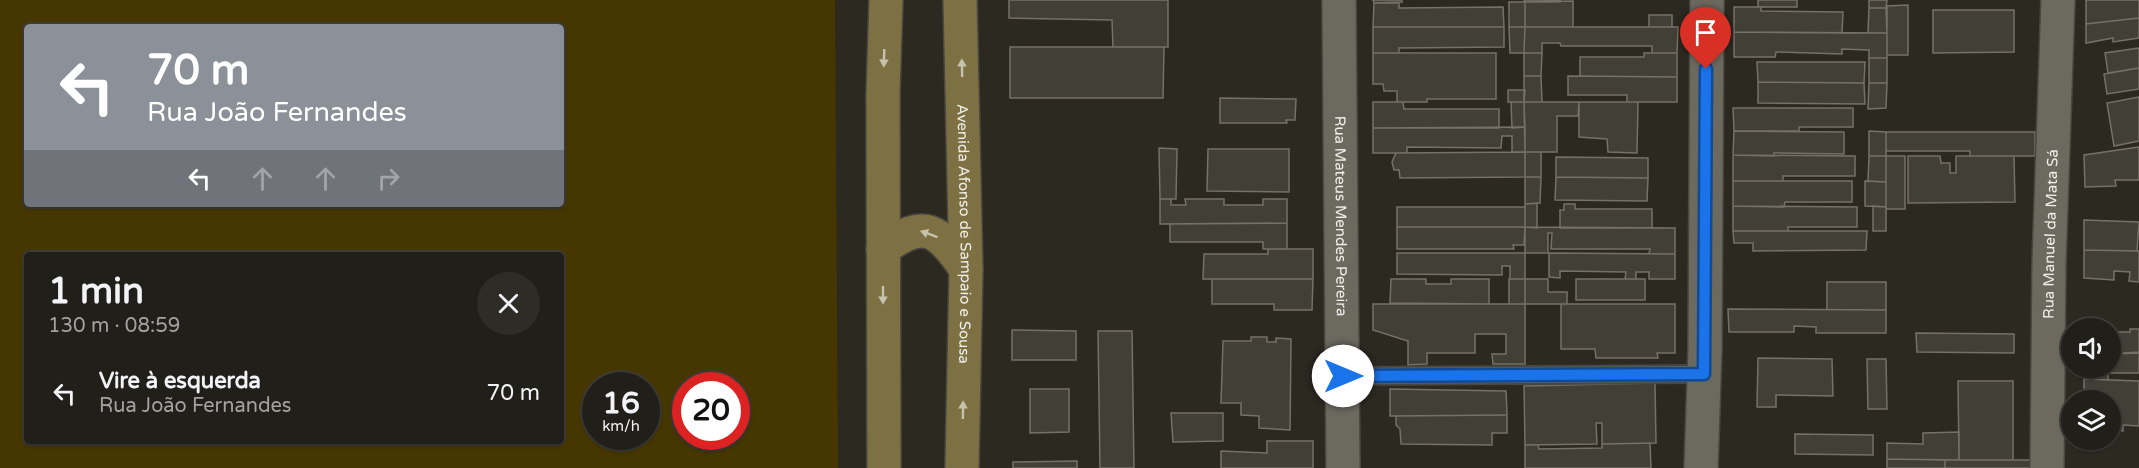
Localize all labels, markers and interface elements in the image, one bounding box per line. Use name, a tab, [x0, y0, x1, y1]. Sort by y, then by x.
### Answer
pin	[1680, 7, 1731, 69]
icon: arrive	[1689, 16, 1722, 49]
text: 70 m	[147, 45, 249, 96]
icon: left	[48, 48, 126, 126]
one-way arrow	[879, 49, 888, 68]
one-way arrow	[957, 58, 967, 77]
text: Rua João Fernandes	[147, 96, 407, 129]
street label: Avenida Afonso de Sampaio e Sousa	[953, 104, 975, 364]
street label: Rua Mateus Mendes Pereira	[1331, 116, 1351, 316]
street label: Rua Manuel da Mata Sá	[2039, 149, 2062, 319]
icon: left	[183, 162, 216, 195]
icon: ahead	[246, 162, 279, 195]
icon: ahead	[309, 162, 342, 195]
icon: right	[372, 162, 405, 195]
one-way arrow	[920, 228, 938, 238]
text: 1 min	[48, 270, 144, 313]
button: close	[477, 272, 540, 335]
one-way arrow	[879, 286, 888, 305]
text: 130 m · 08:59	[48, 314, 180, 338]
map controls	[2061, 318, 2121, 450]
button: sound	[2061, 318, 2121, 378]
position arrow	[1311, 344, 1375, 408]
text: Vire à esquerda	[99, 368, 261, 394]
speed limit sign: 20	[672, 372, 750, 450]
icon: left	[48, 377, 81, 410]
text: 70 m	[486, 380, 540, 406]
text: 16	[602, 385, 640, 422]
button: layers	[2061, 390, 2121, 450]
text: Rua João Fernandes	[99, 394, 291, 418]
one-way arrow	[959, 400, 968, 419]
text: km/h	[602, 417, 640, 435]

